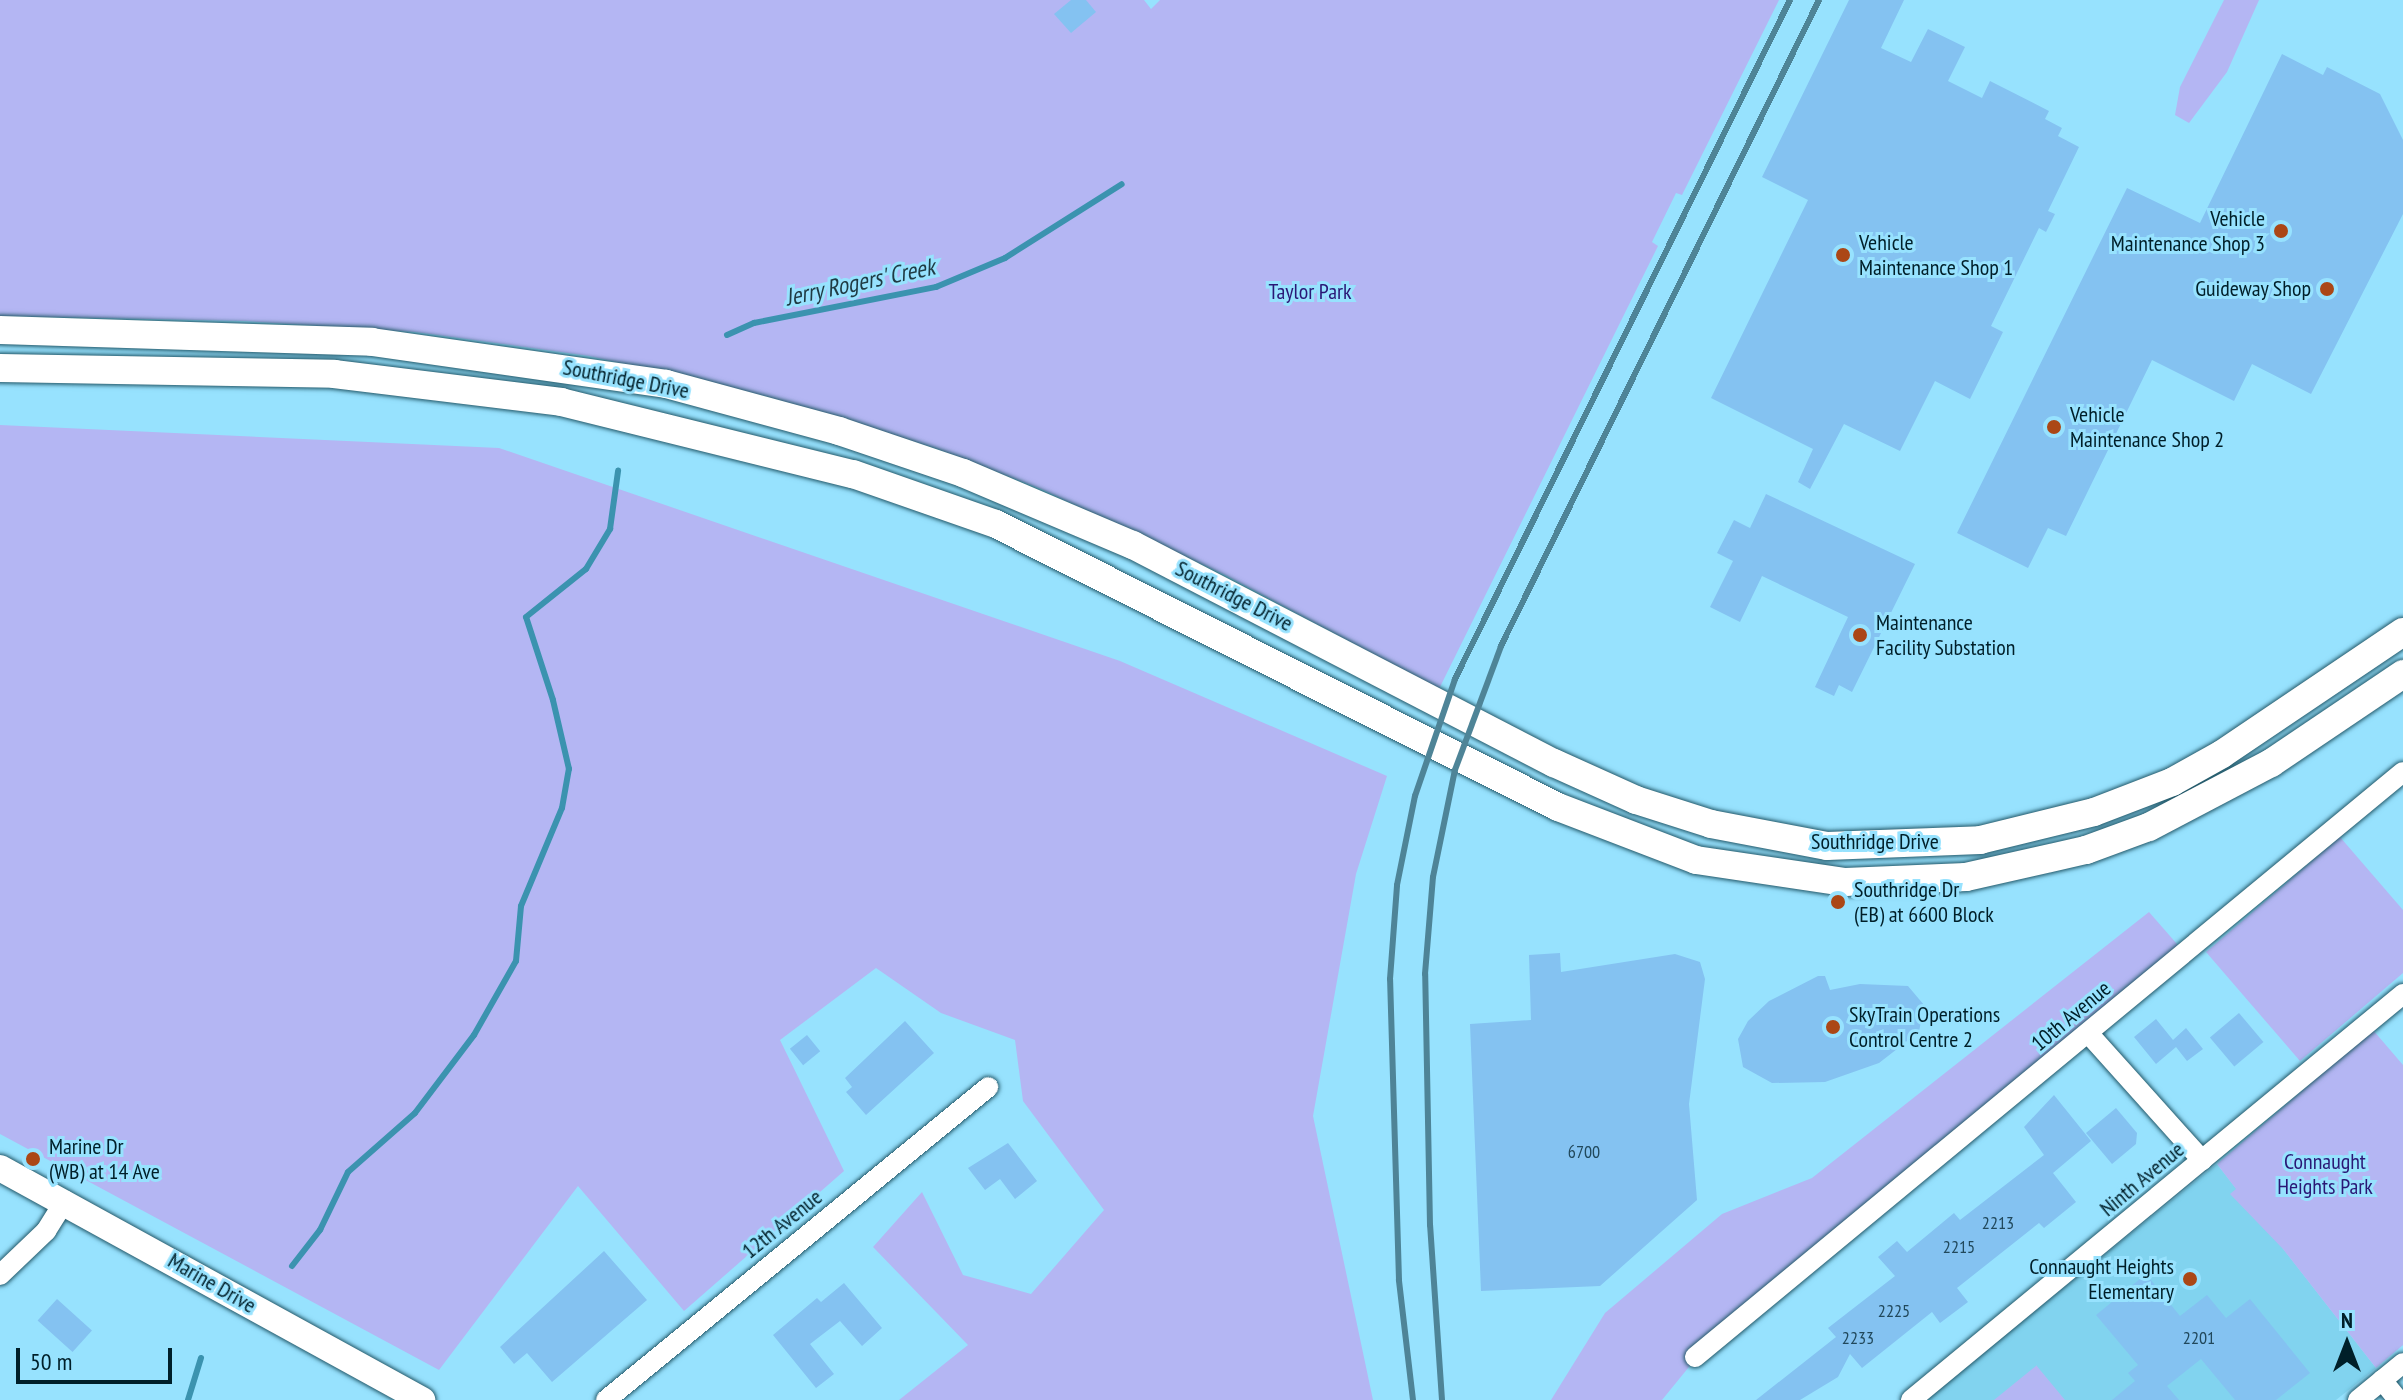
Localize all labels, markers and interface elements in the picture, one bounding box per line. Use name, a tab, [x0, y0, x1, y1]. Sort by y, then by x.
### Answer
place label: Vehicle Maintenance Shop 3	[2111, 205, 2265, 256]
marker: Vehicle Maintenance Shop 3	[2272, 222, 2290, 240]
place label: Vehicle Maintenance Shop 1	[1859, 229, 2013, 280]
marker: Vehicle Maintenance Shop 1	[1834, 246, 1852, 264]
water label: Jerry Rogers' Creek	[781, 252, 939, 312]
place label: Guideway Shop	[2195, 276, 2311, 302]
park label: Taylor Park	[1268, 279, 1352, 305]
marker: Guideway Shop	[2318, 280, 2336, 298]
street label: Southridge Drive	[561, 354, 691, 404]
place label: Vehicle Maintenance Shop 2	[2070, 401, 2224, 452]
marker: Vehicle Maintenance Shop 2	[2045, 418, 2063, 436]
street label: Southridge Drive	[1171, 555, 1297, 637]
place label: Maintenance Facility Substation	[1876, 609, 2016, 660]
marker: Maintenance Facility Substation	[1851, 626, 1869, 644]
street label: Southridge Drive	[1811, 829, 1939, 855]
place label: Southridge Dr (EB) at 6600 Block	[1854, 876, 1994, 928]
marker: Southridge Dr (EB) at 6600 Block	[1829, 893, 1847, 911]
street label: 10th Avenue	[2026, 975, 2116, 1057]
place label: SkyTrain Operations Control Centre 2	[1849, 1001, 2000, 1052]
marker: SkyTrain Operations Control Centre 2	[1824, 1018, 1842, 1036]
place label: Marine Dr (WB) at 14 Ave	[49, 1133, 160, 1184]
street label: Ninth Avenue	[2094, 1136, 2190, 1222]
house number: 6700	[1568, 1141, 1600, 1163]
park label: Connaught Heights Park	[2277, 1148, 2373, 1200]
marker: Marine Dr (WB) at 14 Ave	[24, 1150, 42, 1168]
street label: 12th Avenue	[736, 1184, 828, 1264]
house number: 2213	[1982, 1212, 2014, 1234]
house number: 2215	[1943, 1236, 1975, 1258]
street label: Marine Drive	[163, 1247, 261, 1319]
place label: Connaught Heights Elementary	[2029, 1253, 2174, 1304]
marker: Connaught Heights Elementary	[2181, 1270, 2199, 1288]
house number: 2225	[1878, 1300, 1910, 1322]
north arrow	[2307, 1304, 2387, 1384]
text: N	[2341, 1306, 2353, 1334]
house number: 2233	[1842, 1327, 1874, 1349]
house number: 2201	[2183, 1327, 2215, 1349]
scale bar	[20, 1332, 176, 1382]
text: 50 m	[30, 1346, 72, 1377]

